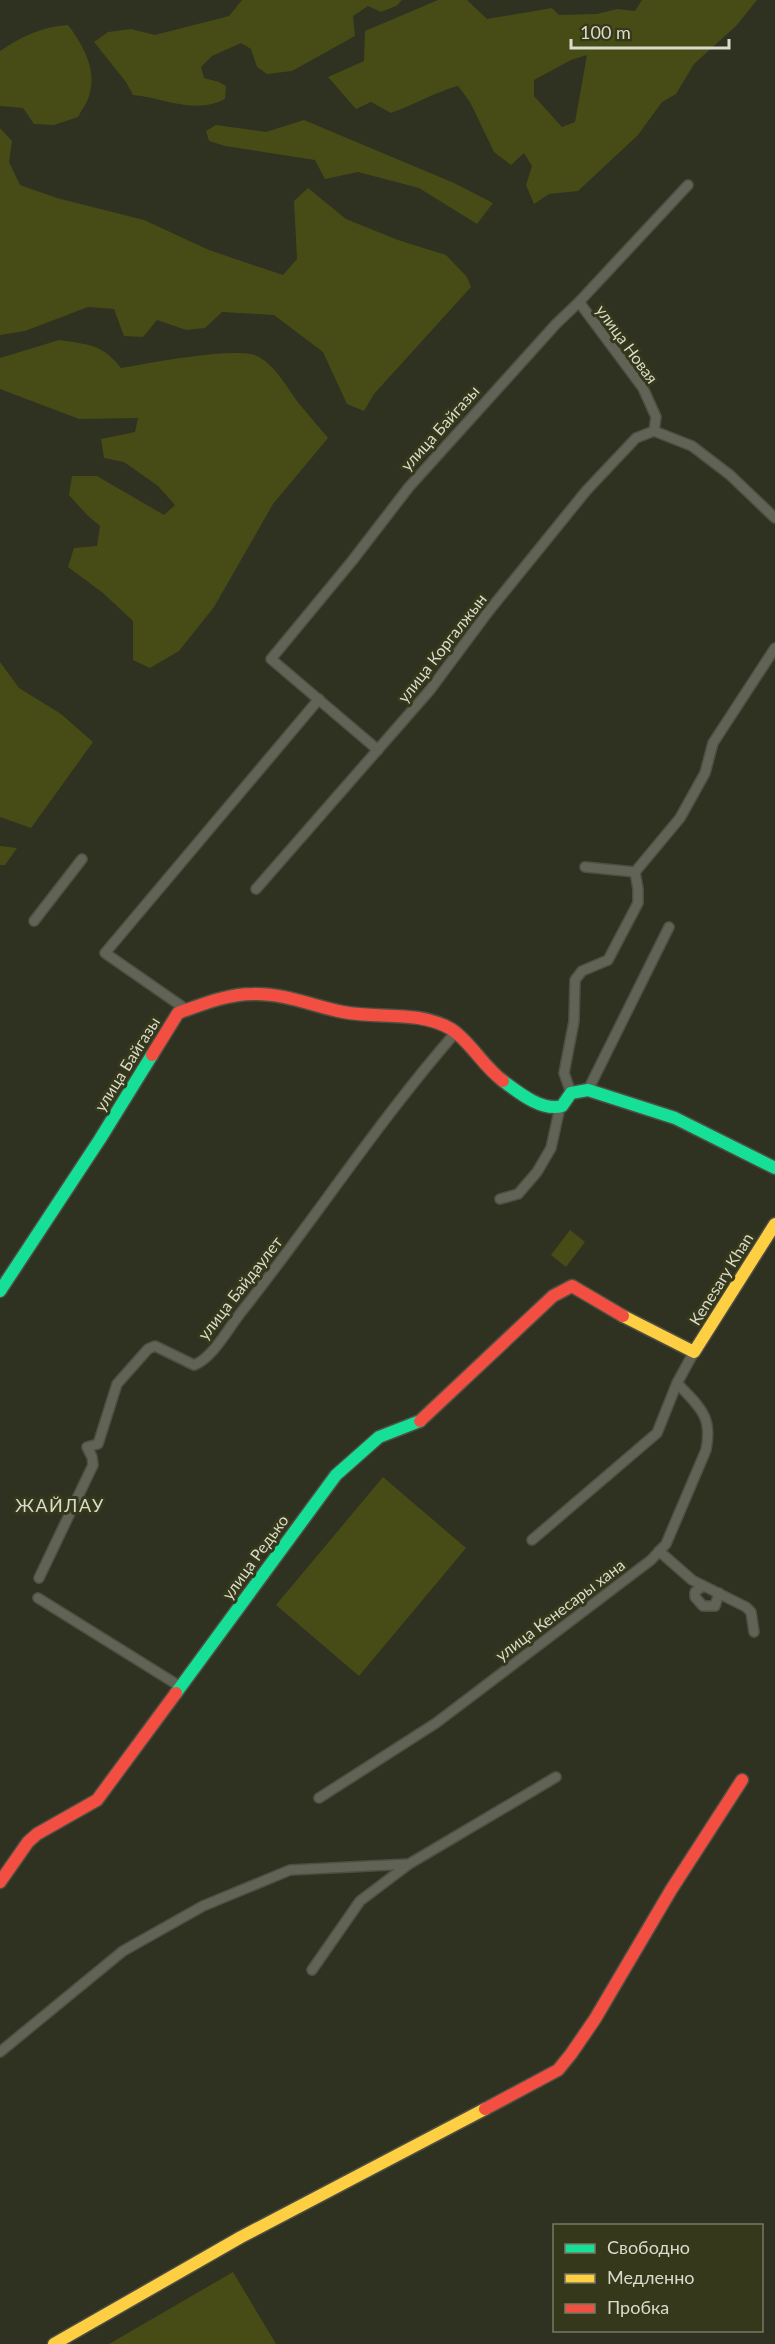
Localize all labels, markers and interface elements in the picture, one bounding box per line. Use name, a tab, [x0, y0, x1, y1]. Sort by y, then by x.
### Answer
scale bar	[571, 12, 728, 50]
text: 100 m	[580, 21, 631, 43]
street label: улица Новая	[592, 301, 662, 387]
street label: улица Байгазы	[396, 381, 483, 474]
street label: улица Коргалжын	[393, 589, 490, 706]
street label: улица Байгазы	[90, 1013, 163, 1115]
street label: Kenesary Khan	[685, 1229, 756, 1328]
street label: улица Байдаулет	[193, 1232, 286, 1343]
district label: ЖАЙЛАУ	[15, 1494, 105, 1516]
street label: улица Редько	[218, 1511, 292, 1603]
street label: улица Кенесары хана	[491, 1555, 628, 1664]
legend	[553, 2224, 763, 2332]
text: Свободно	[607, 2236, 690, 2258]
text: Медленно	[607, 2266, 695, 2288]
text: Пробка	[607, 2296, 669, 2318]

